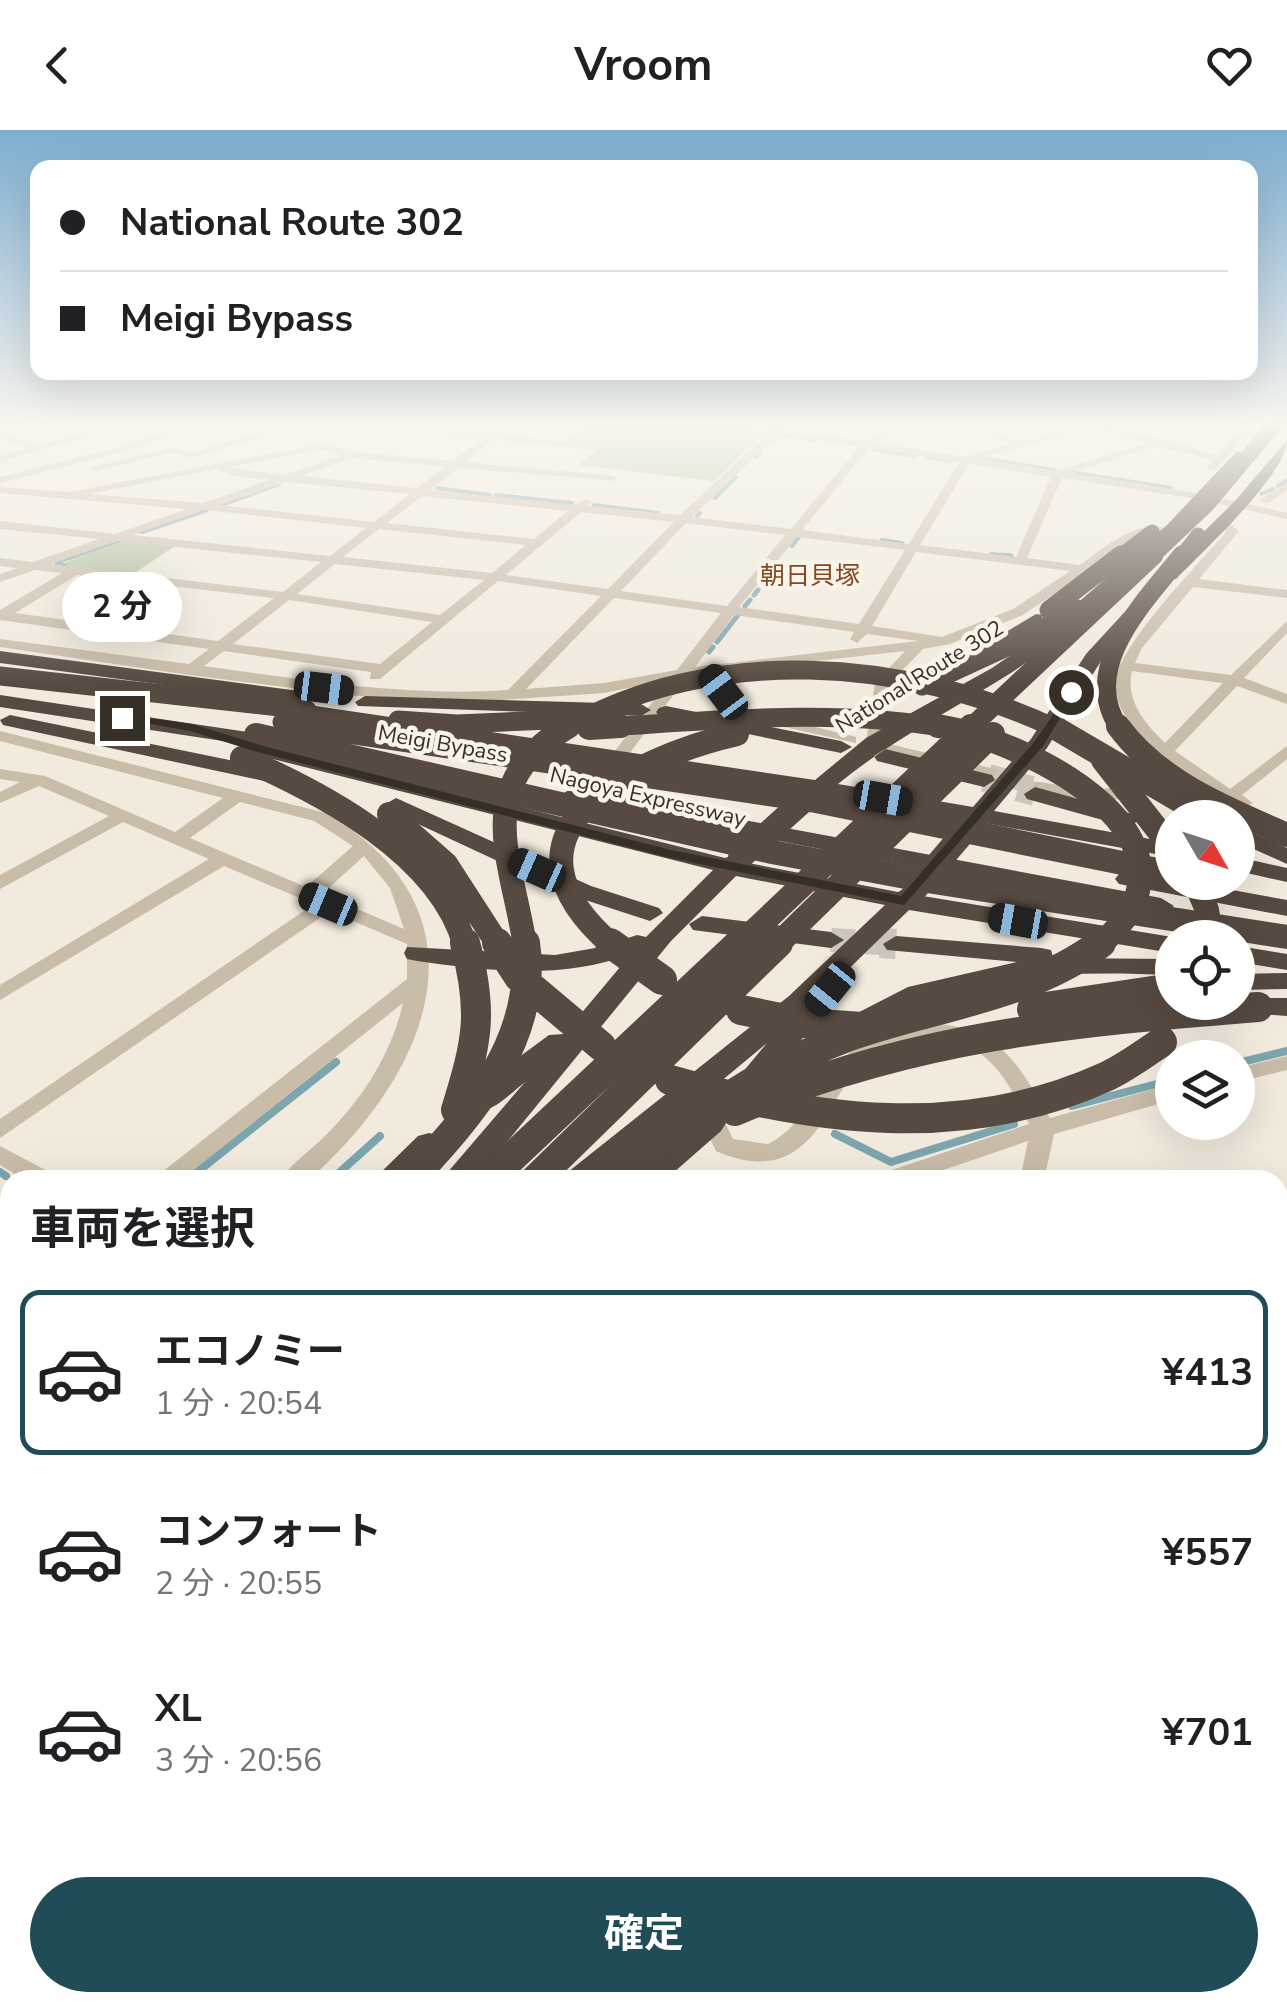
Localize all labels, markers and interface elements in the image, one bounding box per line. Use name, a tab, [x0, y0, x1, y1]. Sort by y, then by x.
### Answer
text: Vroom	[574, 35, 713, 96]
icon: back	[30, 38, 85, 93]
icon: heart	[1202, 38, 1257, 93]
text: National Route 302	[120, 197, 464, 248]
text: Meigi Bypass	[120, 293, 353, 344]
district label: 朝日貝塚	[760, 559, 860, 593]
callout: 2 分	[62, 573, 182, 643]
text: 2 分	[92, 585, 152, 628]
street label: National Route 302	[830, 613, 1009, 741]
car	[693, 659, 753, 725]
car	[292, 669, 356, 707]
route start	[1049, 670, 1094, 715]
route end	[100, 696, 145, 741]
street label: Meigi Bypass	[376, 718, 510, 770]
street label: Nagoya Expressway	[547, 760, 749, 834]
car	[851, 778, 915, 818]
north arrow	[1155, 800, 1255, 900]
map controls	[1155, 800, 1255, 1140]
car	[503, 844, 571, 896]
car	[295, 878, 361, 930]
car	[986, 901, 1050, 941]
button: locate	[1155, 920, 1255, 1020]
car	[799, 956, 861, 1022]
button: layers	[1155, 1040, 1255, 1140]
text: 車両を選択	[30, 1199, 255, 1260]
text: エコノミー	[155, 1326, 345, 1377]
icon: car	[35, 1328, 125, 1418]
text: ¥413	[1162, 1347, 1253, 1398]
text: 1 分 · 20:54	[155, 1382, 322, 1425]
text: コンフォート	[155, 1506, 382, 1557]
icon: car	[35, 1508, 125, 1598]
text: ¥557	[1162, 1527, 1253, 1578]
text: 2 分 · 20:55	[155, 1562, 322, 1605]
text: XL	[155, 1683, 202, 1734]
icon: car	[35, 1688, 125, 1778]
text: ¥701	[1162, 1707, 1253, 1758]
text: 3 分 · 20:56	[155, 1739, 322, 1782]
button: 確定	[30, 1877, 1258, 1992]

